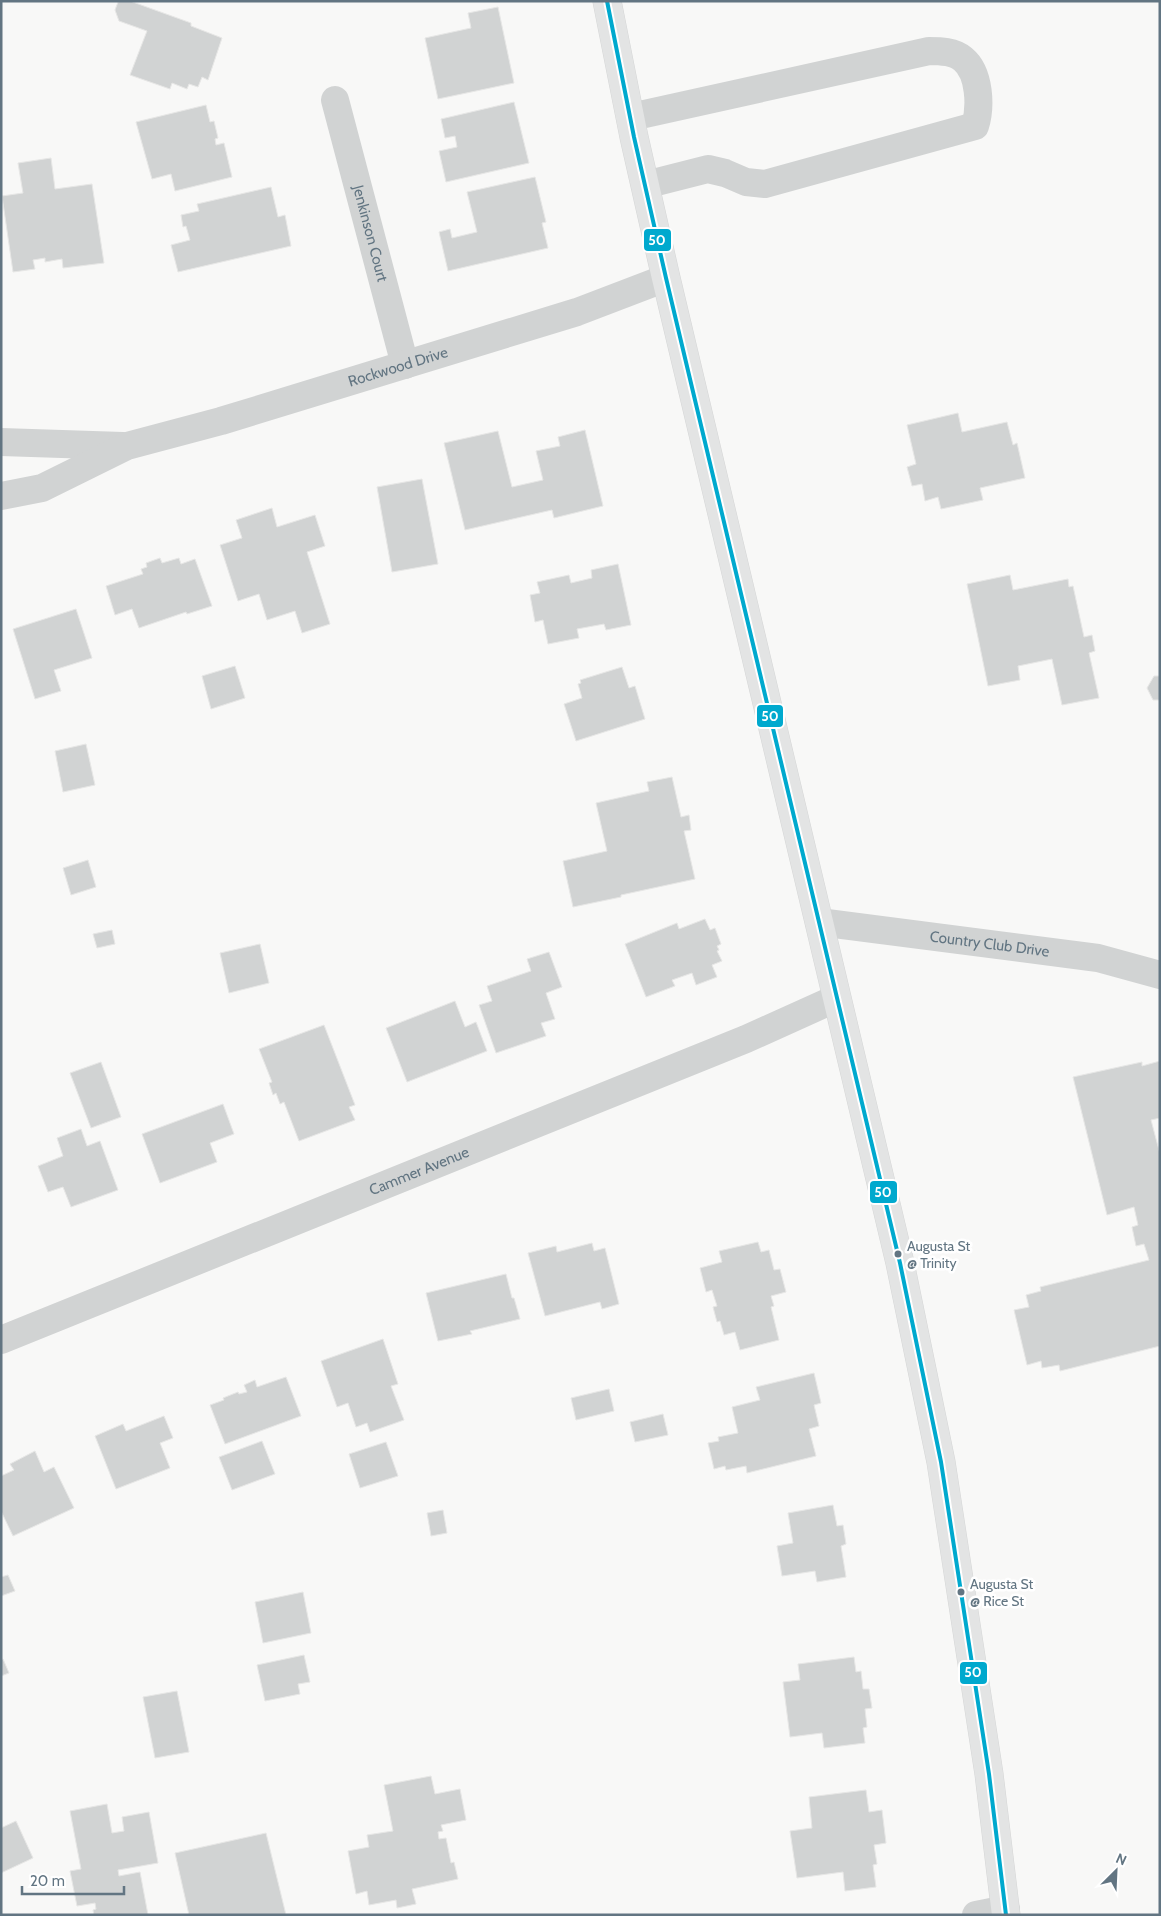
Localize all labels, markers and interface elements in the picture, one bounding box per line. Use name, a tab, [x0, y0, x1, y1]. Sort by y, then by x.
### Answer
street label: Jenkinson Court	[349, 182, 392, 284]
line badge: 50	[643, 228, 672, 252]
text: 50	[648, 231, 666, 249]
street label: Rockwood Drive	[346, 343, 450, 391]
line badge: 50	[756, 704, 784, 728]
text: 50	[761, 707, 779, 725]
street label: Country Club Drive	[929, 927, 1051, 961]
street label: Cammer Avenue	[367, 1143, 472, 1199]
line badge: 50	[869, 1180, 898, 1204]
text: 50	[874, 1183, 892, 1201]
place label: Augusta St @ Trinity	[907, 1237, 970, 1272]
marker: Augusta St @ Trinity	[893, 1249, 903, 1259]
place label: Augusta St @ Rice St	[970, 1575, 1033, 1610]
marker: Augusta St @ Rice St	[956, 1587, 966, 1597]
line badge: 50	[959, 1661, 988, 1685]
text: 50	[964, 1663, 982, 1681]
north arrow	[1091, 1846, 1141, 1896]
text: N	[1113, 1849, 1129, 1869]
scale bar	[22, 1864, 125, 1896]
text: 20 m	[30, 1872, 65, 1890]

